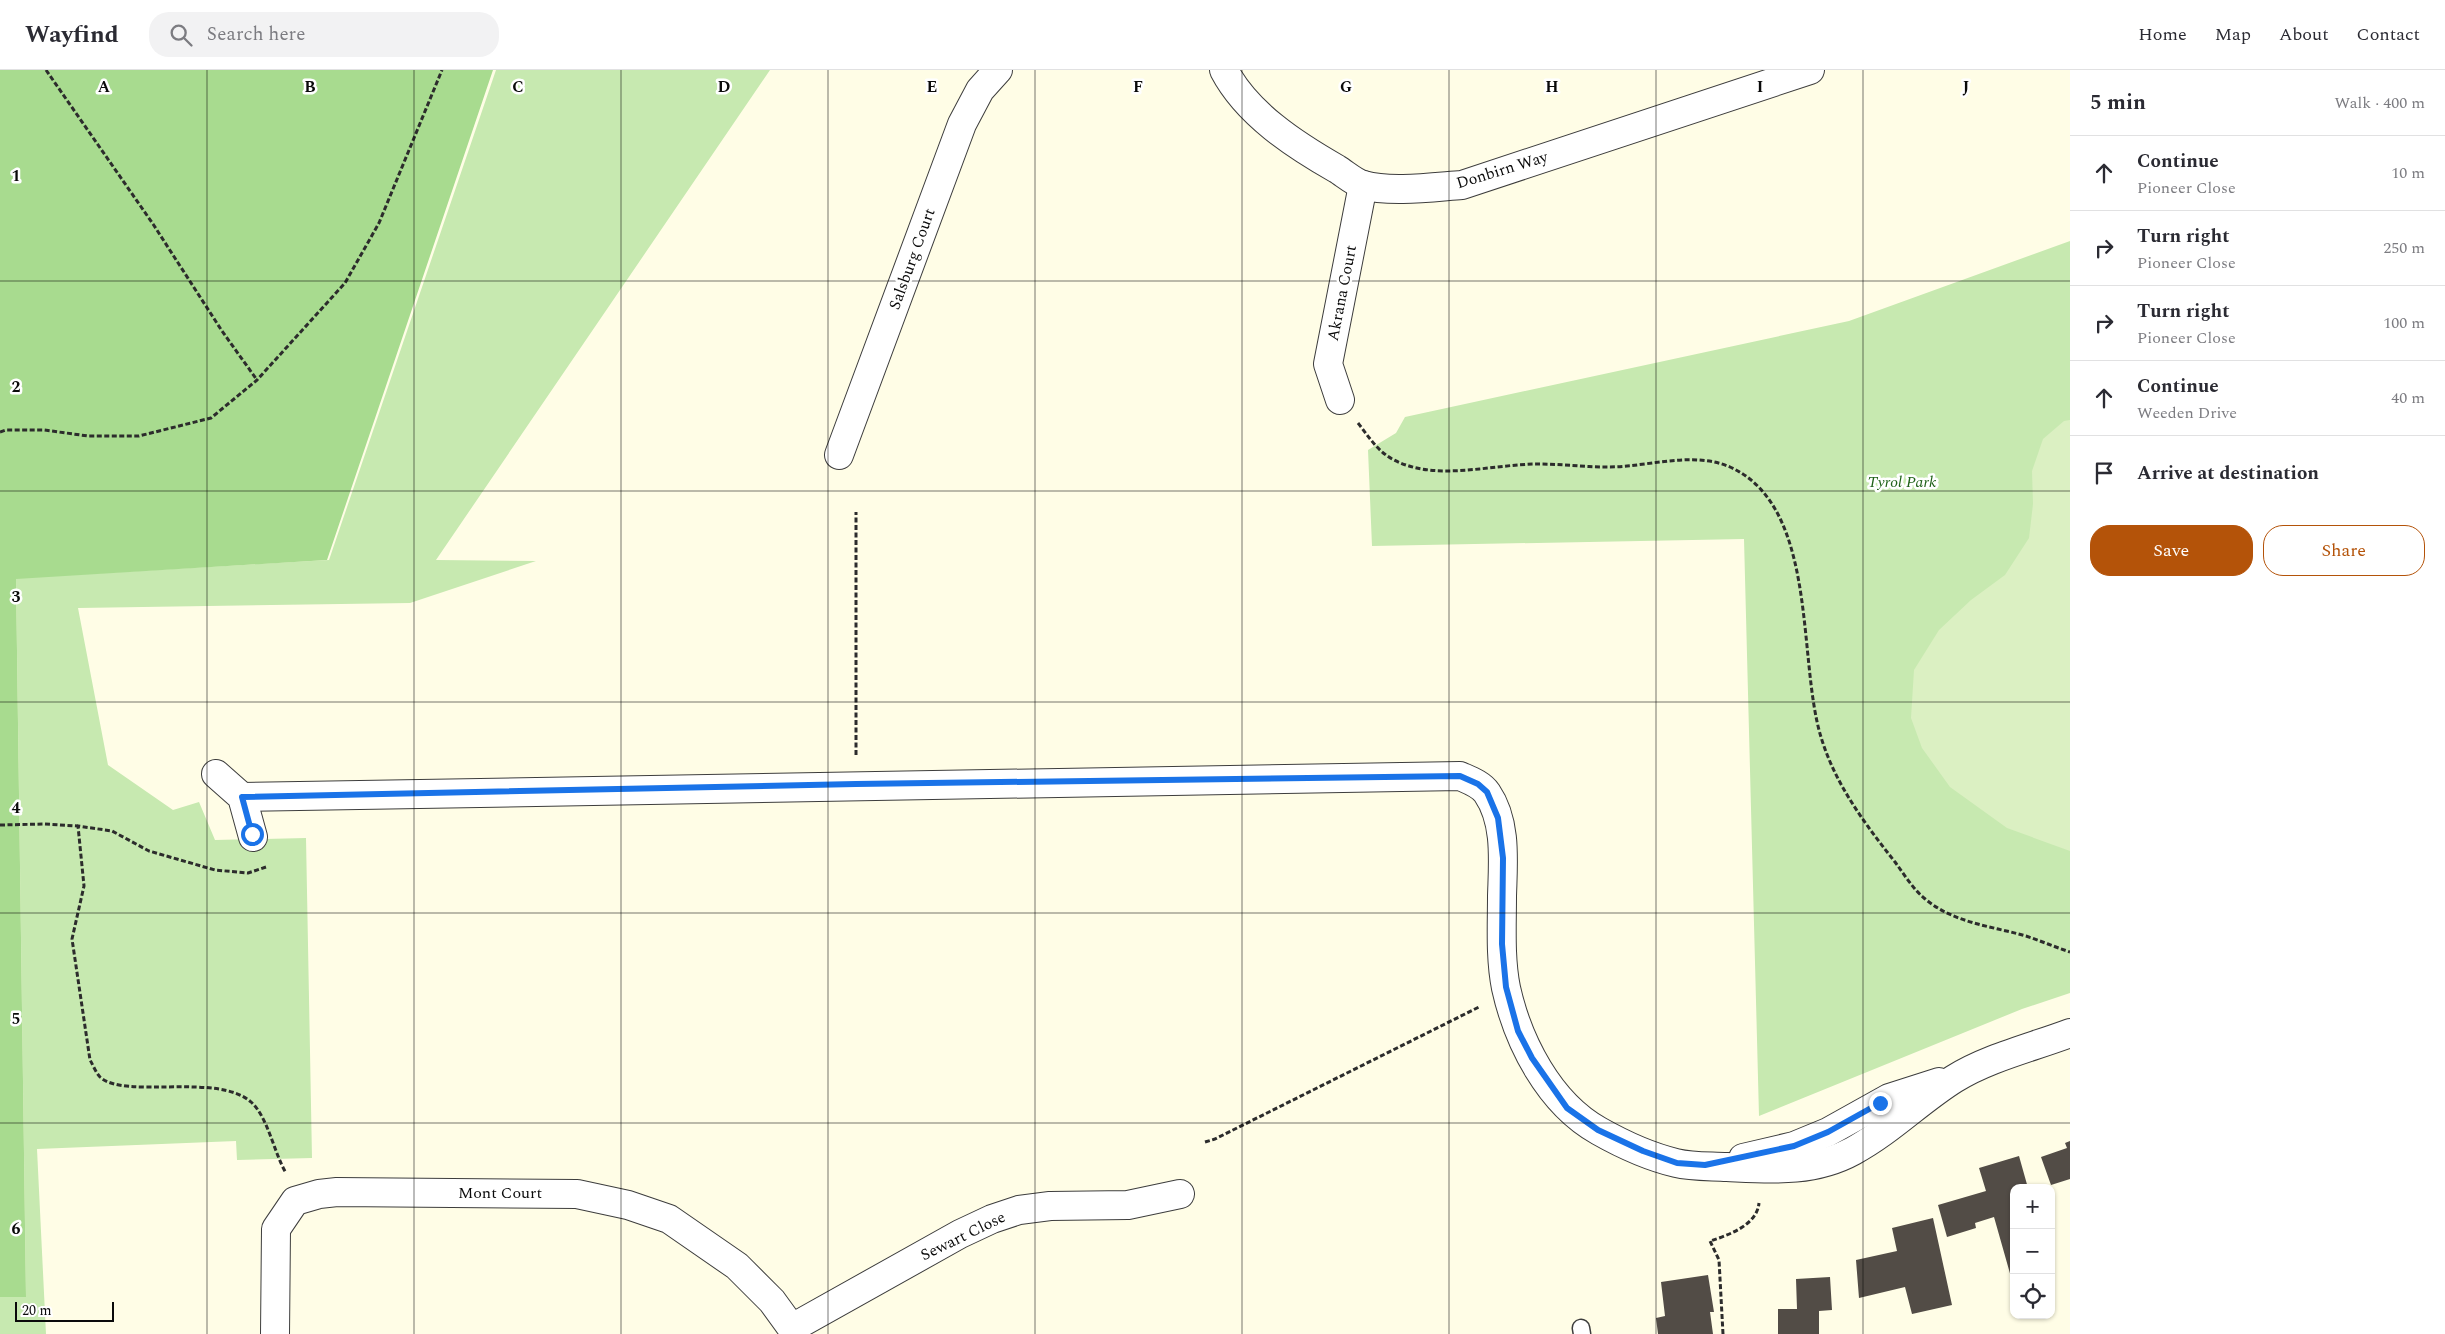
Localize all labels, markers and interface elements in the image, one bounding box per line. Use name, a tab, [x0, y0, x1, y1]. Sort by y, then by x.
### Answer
search box	[149, 12, 499, 57]
text: Wayfind	[25, 17, 119, 53]
text: Search here	[207, 20, 305, 49]
icon: search	[167, 21, 195, 49]
text: Home	[2138, 21, 2187, 48]
text: Map	[2215, 21, 2251, 48]
text: About	[2279, 21, 2329, 48]
text: Contact	[2357, 21, 2420, 48]
text: A	[98, 75, 111, 99]
text: B	[304, 75, 316, 99]
text: C	[512, 75, 524, 99]
text: D	[718, 75, 731, 99]
text: E	[927, 75, 937, 99]
text: F	[1133, 75, 1143, 99]
text: G	[1340, 75, 1352, 99]
text: H	[1545, 75, 1559, 99]
text: I	[1757, 75, 1763, 99]
text: J	[1963, 75, 1970, 99]
text: 5 min	[2090, 87, 2146, 119]
text: Walk · 400 m	[2334, 91, 2425, 115]
street label: Donbirn Way	[1453, 144, 1552, 195]
text: Continue	[2137, 147, 2219, 176]
icon: ahead	[2090, 159, 2118, 187]
text: 10 m	[2391, 161, 2425, 185]
text: 1	[12, 164, 20, 188]
text: Pioneer Close	[2137, 176, 2236, 200]
street label: Salsburg Court	[883, 205, 942, 313]
text: Turn right	[2137, 222, 2230, 251]
icon: right	[2090, 234, 2118, 262]
text: 250 m	[2383, 236, 2425, 260]
street label: Akrana Court	[1321, 243, 1363, 343]
text: Pioneer Close	[2137, 251, 2236, 275]
text: Turn right	[2137, 297, 2230, 326]
icon: right	[2090, 309, 2118, 337]
text: 100 m	[2383, 311, 2425, 335]
text: Pioneer Close	[2137, 326, 2236, 350]
text: Continue	[2137, 372, 2219, 401]
text: 2	[12, 375, 21, 399]
icon: ahead	[2090, 384, 2118, 412]
text: 40 m	[2391, 386, 2425, 410]
text: Weeden Drive	[2137, 401, 2237, 425]
icon: arrive	[2090, 459, 2118, 487]
text: Arrive at destination	[2137, 459, 2319, 488]
park label: Tyrol Park	[1868, 470, 1937, 494]
button: Save	[2090, 525, 2253, 576]
button: Share	[2263, 525, 2425, 576]
text: 3	[12, 585, 21, 609]
text: 4	[12, 796, 21, 820]
route start	[241, 823, 264, 846]
text: 5	[12, 1007, 20, 1031]
route end	[1869, 1092, 1892, 1115]
street label: Mont Court	[458, 1181, 542, 1205]
map controls	[2010, 1184, 2055, 1319]
button: +	[2010, 1184, 2055, 1229]
street label: Sewart Close	[916, 1205, 1010, 1267]
text: 6	[12, 1217, 21, 1241]
button: −	[2010, 1229, 2055, 1274]
button: locate	[2010, 1274, 2055, 1319]
scale bar	[15, 1299, 114, 1322]
text: 20 m	[22, 1300, 52, 1321]

